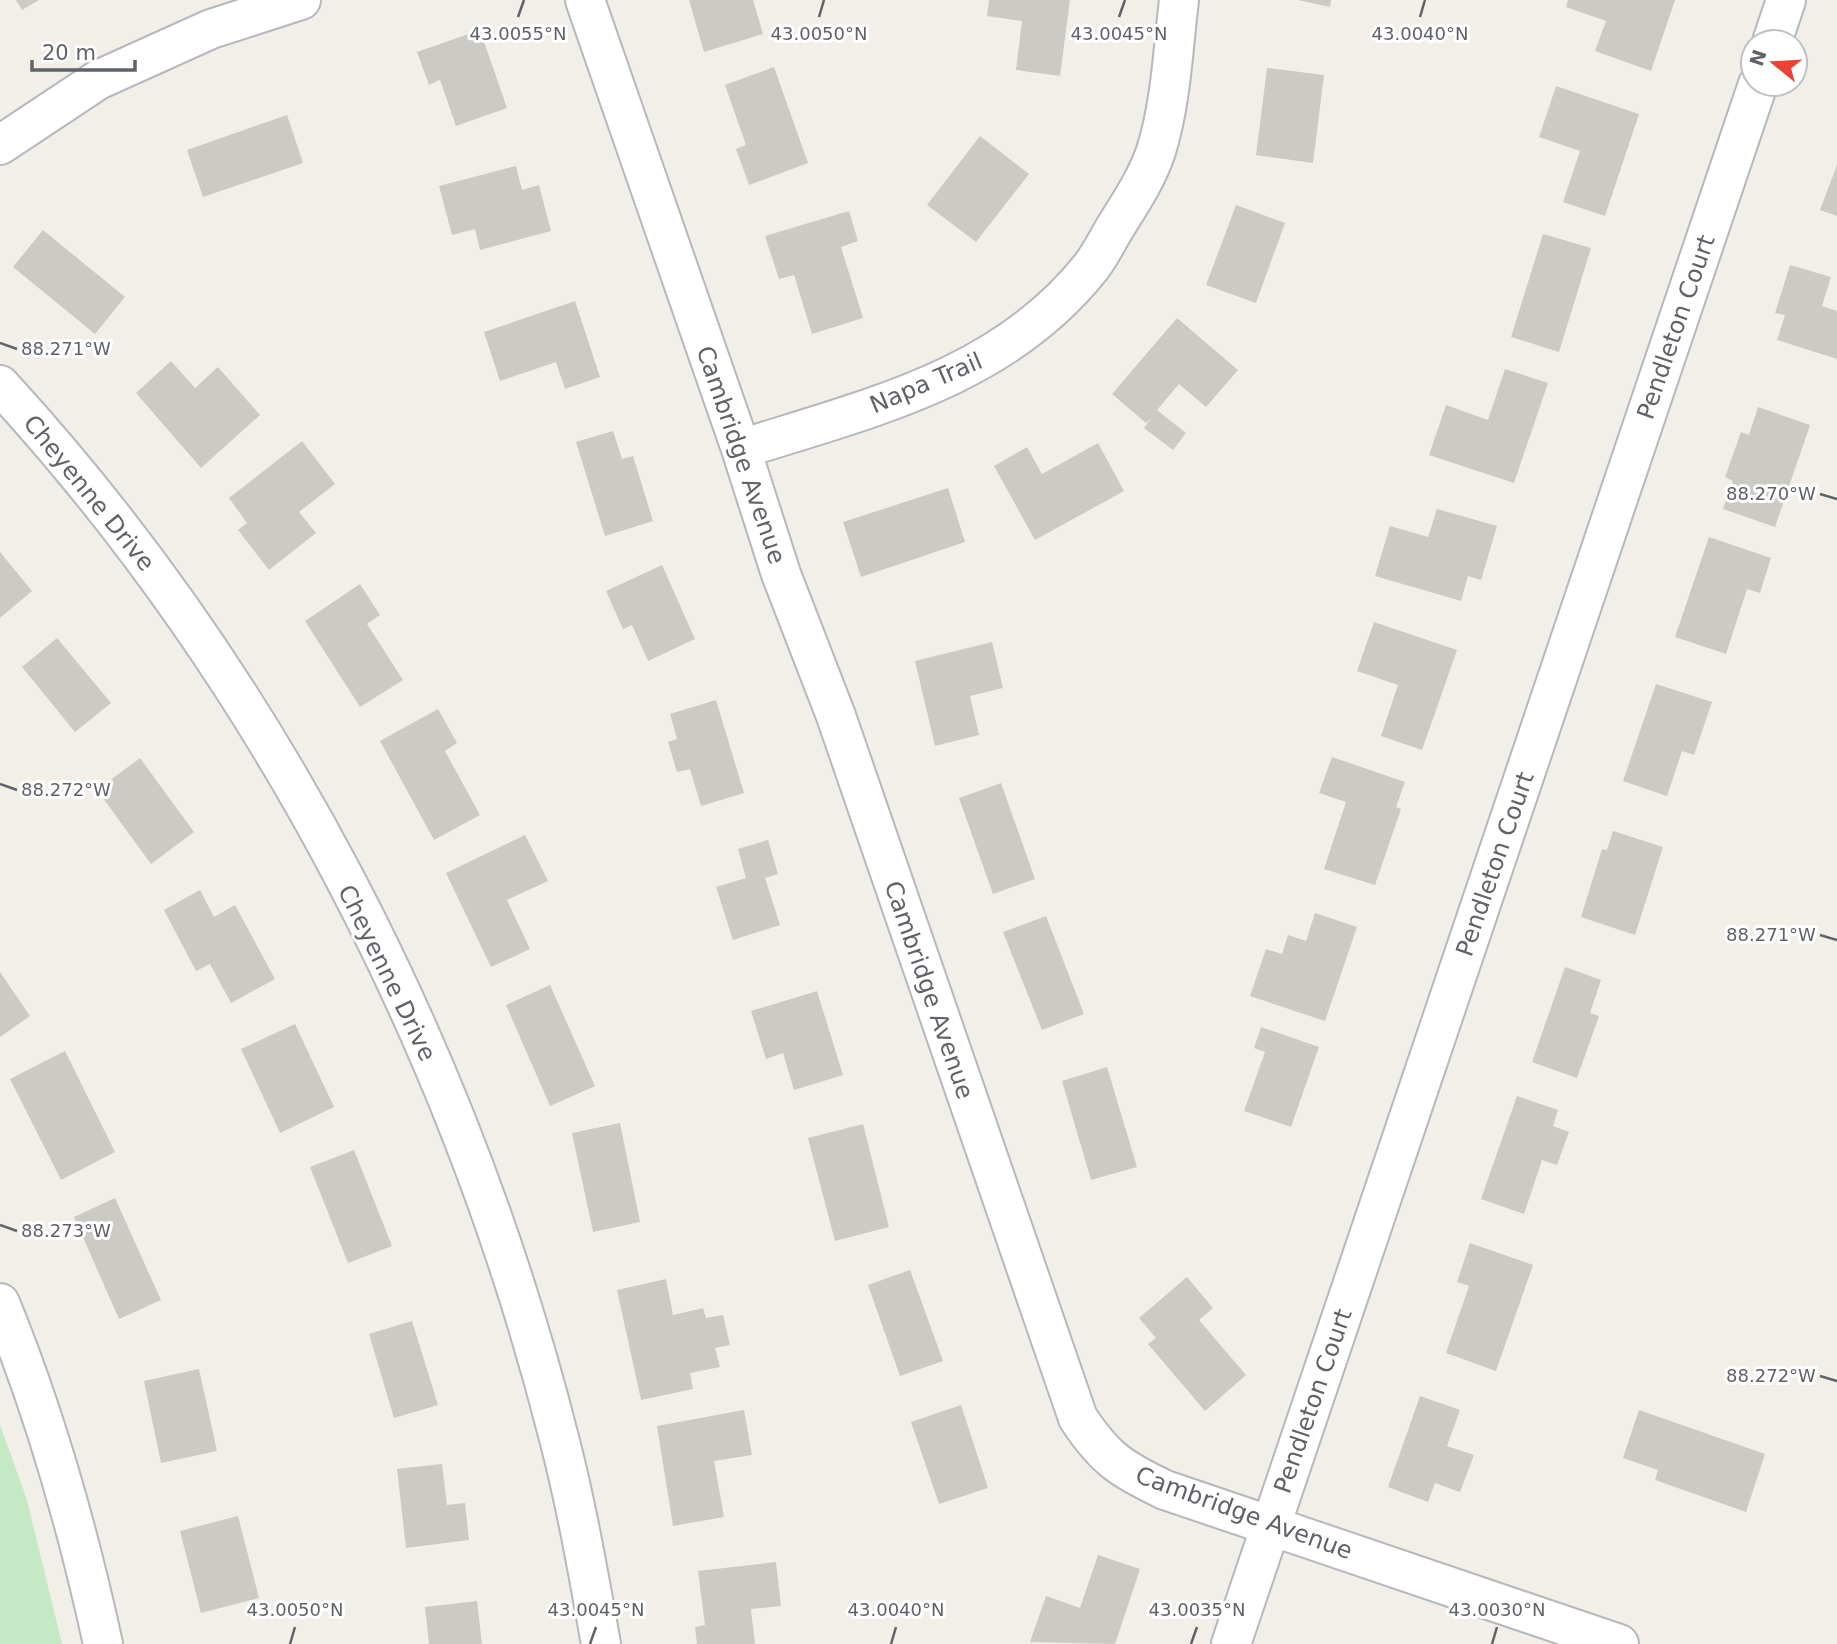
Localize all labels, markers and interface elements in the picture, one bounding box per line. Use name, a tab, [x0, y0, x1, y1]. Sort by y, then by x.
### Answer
text: 43.0055°N	[470, 23, 566, 44]
text: 43.0050°N	[771, 23, 867, 44]
text: 43.0045°N	[1071, 23, 1167, 44]
text: 43.0040°N	[1372, 23, 1468, 44]
scale bar	[32, 28, 135, 72]
north arrow	[1739, 28, 1809, 98]
text: 20 m	[42, 41, 96, 65]
text: N	[1745, 47, 1771, 69]
street label: Pendleton Court	[1631, 231, 1721, 423]
text: 88.271°W	[21, 338, 111, 359]
street label: Cambridge Avenue	[691, 342, 791, 568]
street label: Napa Trail	[866, 347, 986, 419]
street label: Cheyenne Drive	[18, 409, 160, 577]
text: 88.270°W	[1726, 483, 1816, 504]
street label: Pendleton Court	[1450, 768, 1540, 960]
text: 88.272°W	[21, 779, 111, 800]
street label: Cambridge Avenue	[879, 877, 979, 1103]
street label: Cheyenne Drive	[332, 880, 442, 1066]
text: 88.271°W	[1726, 924, 1816, 945]
text: 88.273°W	[21, 1220, 111, 1241]
street label: Pendleton Court	[1268, 1305, 1358, 1497]
text: 88.272°W	[1726, 1365, 1816, 1386]
street label: Cambridge Avenue	[1132, 1461, 1356, 1565]
text: 43.0050°N	[247, 1599, 343, 1620]
text: 43.0045°N	[548, 1599, 644, 1620]
text: 43.0040°N	[848, 1599, 944, 1620]
text: 43.0035°N	[1149, 1599, 1245, 1620]
text: 43.0030°N	[1449, 1599, 1545, 1620]

